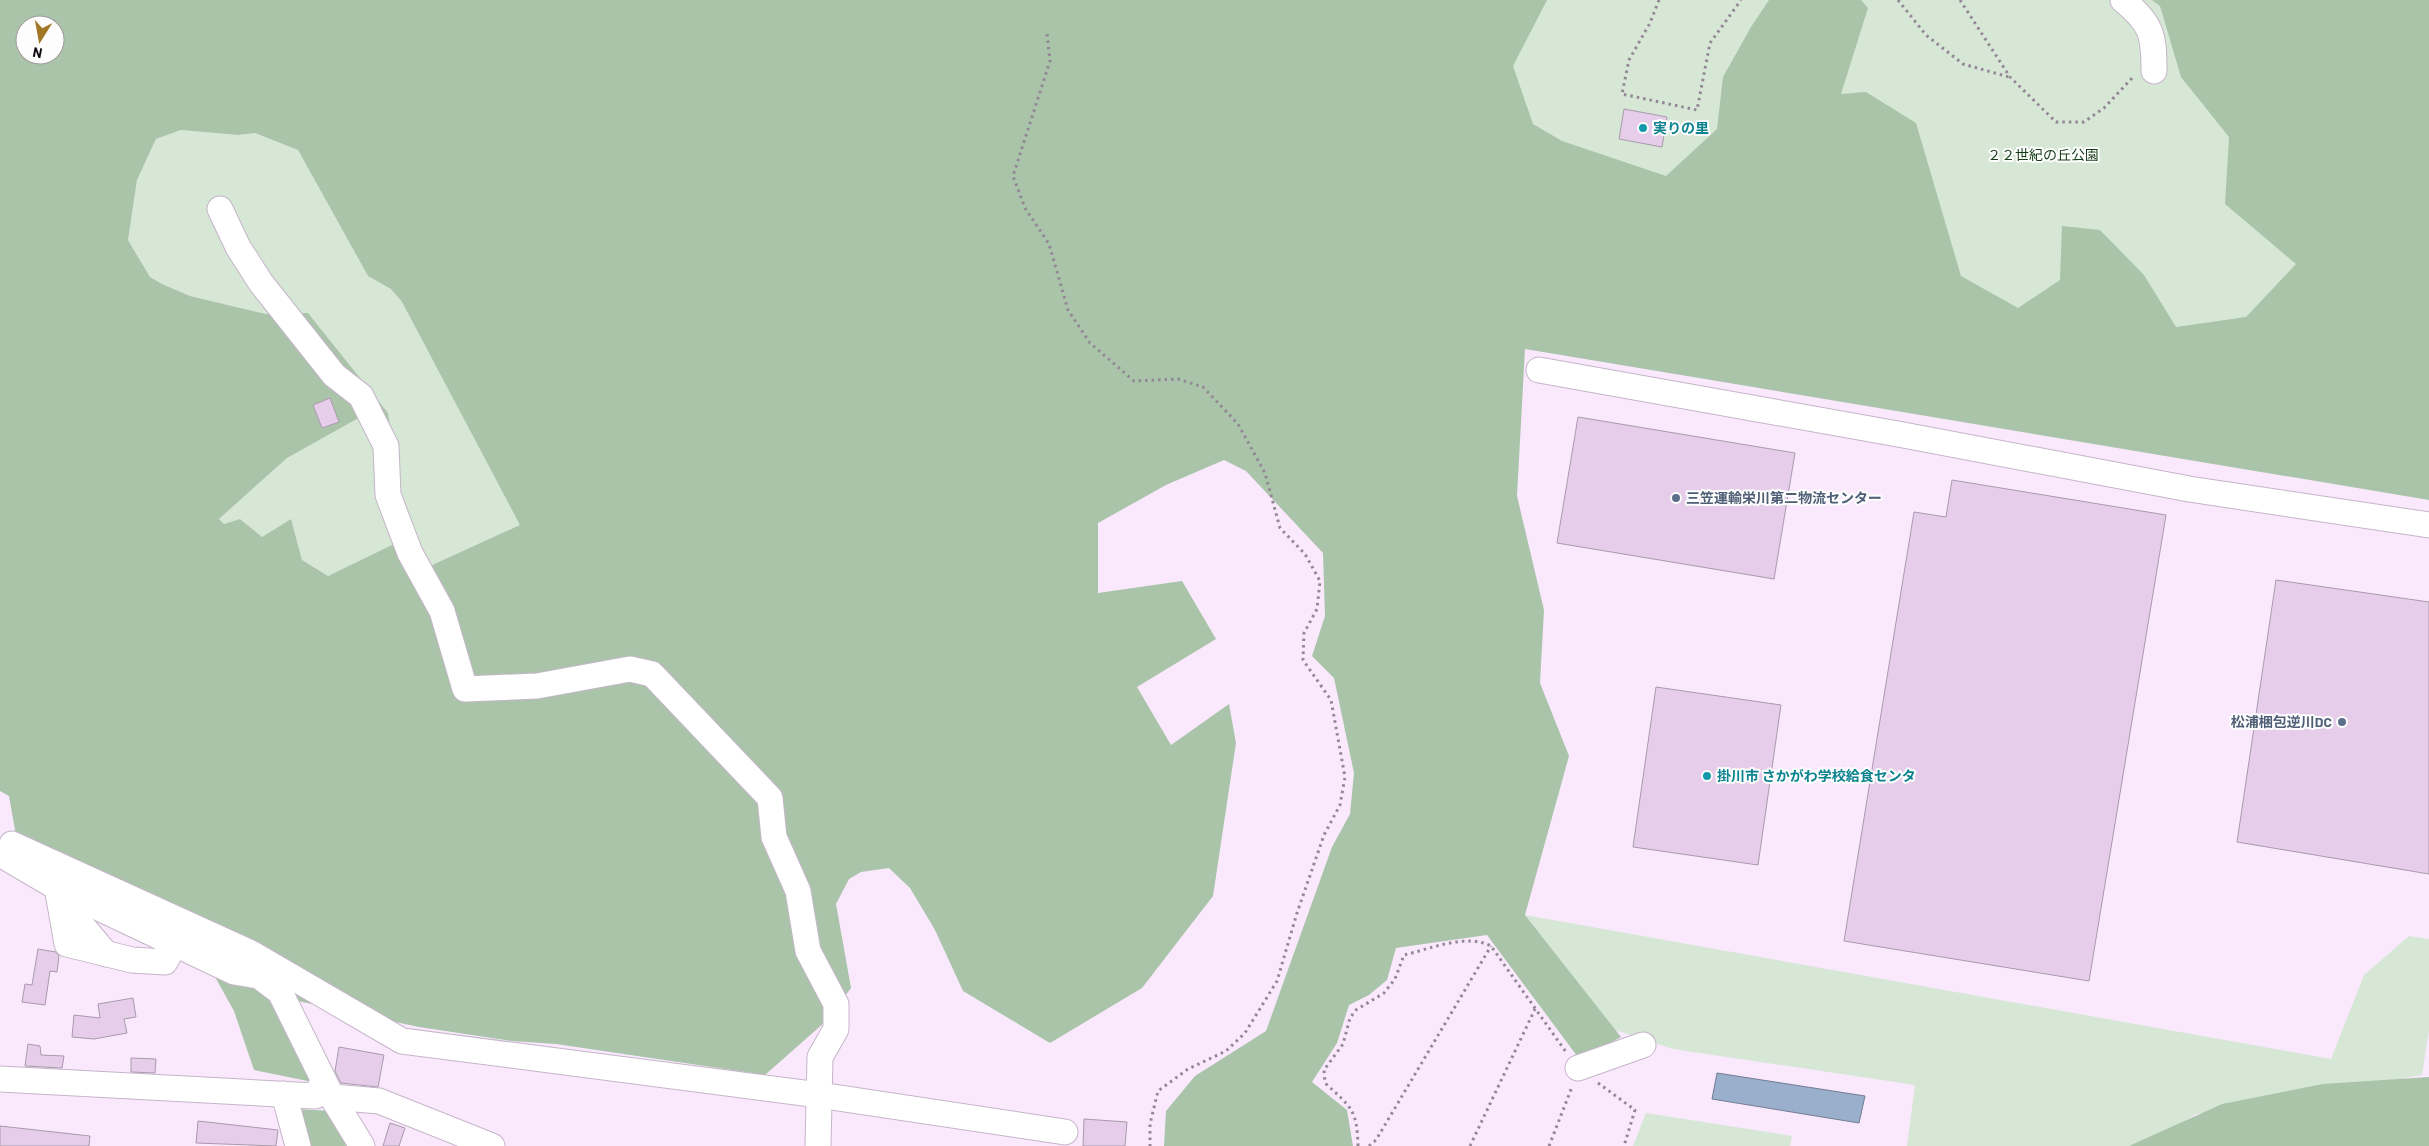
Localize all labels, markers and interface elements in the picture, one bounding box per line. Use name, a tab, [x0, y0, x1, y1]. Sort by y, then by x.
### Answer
north arrow	[15, 15, 65, 65]
text: N	[31, 44, 44, 62]
place label: 実りの里	[1653, 119, 1709, 136]
marker: 実りの里	[1637, 122, 1649, 134]
park label: ２２世紀の丘公園	[1987, 146, 2099, 163]
place label: 三笠運輸栄川第二物流センター	[1686, 489, 1882, 506]
marker: 三笠運輸栄川第二物流センター	[1670, 492, 1682, 504]
place label: 松浦梱包逆川DC	[2231, 713, 2332, 730]
marker: 松浦梱包逆川DC	[2336, 716, 2348, 728]
place label: 掛川市 さかがわ学校給食センタ	[1717, 767, 1916, 784]
marker: 掛川市 さかがわ学校給食センタ	[1701, 770, 1713, 782]

